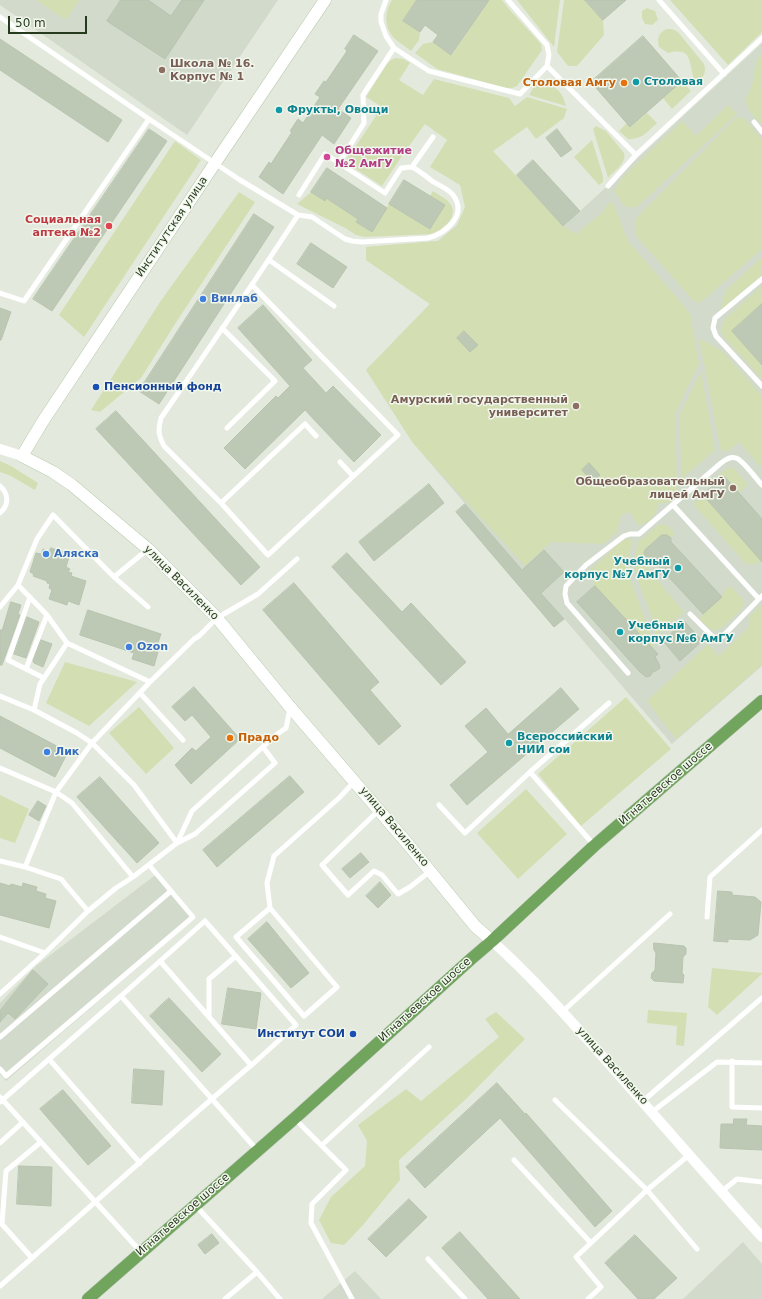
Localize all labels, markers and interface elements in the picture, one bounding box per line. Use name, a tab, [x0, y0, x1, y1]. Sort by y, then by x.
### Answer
scale bar	[10, 8, 89, 34]
text: 50 m	[15, 16, 46, 30]
place label: Школа № 16. Корпус № 1	[170, 57, 254, 83]
marker: Школа № 16. Корпус № 1	[157, 65, 167, 75]
place label: Столовая	[644, 75, 703, 89]
place label: Столовая Амгу	[523, 76, 616, 90]
marker: Столовая	[631, 77, 641, 87]
marker: Столовая Амгу	[619, 78, 629, 88]
place label: Фрукты, Овощи	[287, 103, 388, 117]
marker: Фрукты, Овощи	[274, 105, 284, 115]
place label: Общежитие №2 АмГУ	[335, 144, 412, 170]
marker: Общежитие №2 АмГУ	[322, 152, 332, 162]
street label: Институтская улица	[133, 174, 211, 280]
place label: Социальная аптека №2	[25, 213, 101, 239]
marker: Социальная аптека №2	[104, 221, 114, 231]
place label: Винлаб	[211, 292, 258, 306]
marker: Винлаб	[198, 294, 208, 304]
place label: Пенсионный фонд	[104, 380, 222, 394]
marker: Пенсионный фонд	[91, 382, 101, 392]
place label: Амурский государственный университет	[391, 393, 568, 419]
marker: Амурский государственный университет	[571, 401, 581, 411]
place label: Общеобразовательный лицей АмГУ	[575, 475, 725, 501]
marker: Общеобразовательный лицей АмГУ	[728, 483, 738, 493]
street label: улица Василенко	[141, 543, 221, 623]
place label: Аляска	[54, 547, 99, 561]
marker: Аляска	[41, 549, 51, 559]
place label: Учебный корпус №7 АмГУ	[564, 555, 670, 581]
marker: Учебный корпус №7 АмГУ	[673, 563, 683, 573]
place label: Учебный корпус №6 АмГУ	[628, 619, 734, 645]
marker: Учебный корпус №6 АмГУ	[615, 627, 625, 637]
place label: Ozon	[137, 640, 168, 654]
marker: Ozon	[124, 642, 134, 652]
place label: Всероссийский НИИ сои	[517, 730, 613, 756]
place label: Прадо	[238, 731, 279, 745]
marker: Прадо	[225, 733, 235, 743]
marker: Всероссийский НИИ сои	[504, 738, 514, 748]
street label: Игнатьевское шоссе	[617, 740, 715, 828]
place label: Лик	[55, 745, 79, 759]
marker: Лик	[42, 747, 52, 757]
street label: улица Василенко	[357, 784, 431, 870]
street label: Игнатьевское шоссе	[376, 955, 474, 1045]
street label: улица Василенко	[574, 1024, 650, 1108]
place label: Институт СОИ	[257, 1027, 345, 1041]
marker: Институт СОИ	[348, 1029, 358, 1039]
street label: Игнатьевское шоссе	[134, 1171, 232, 1259]

